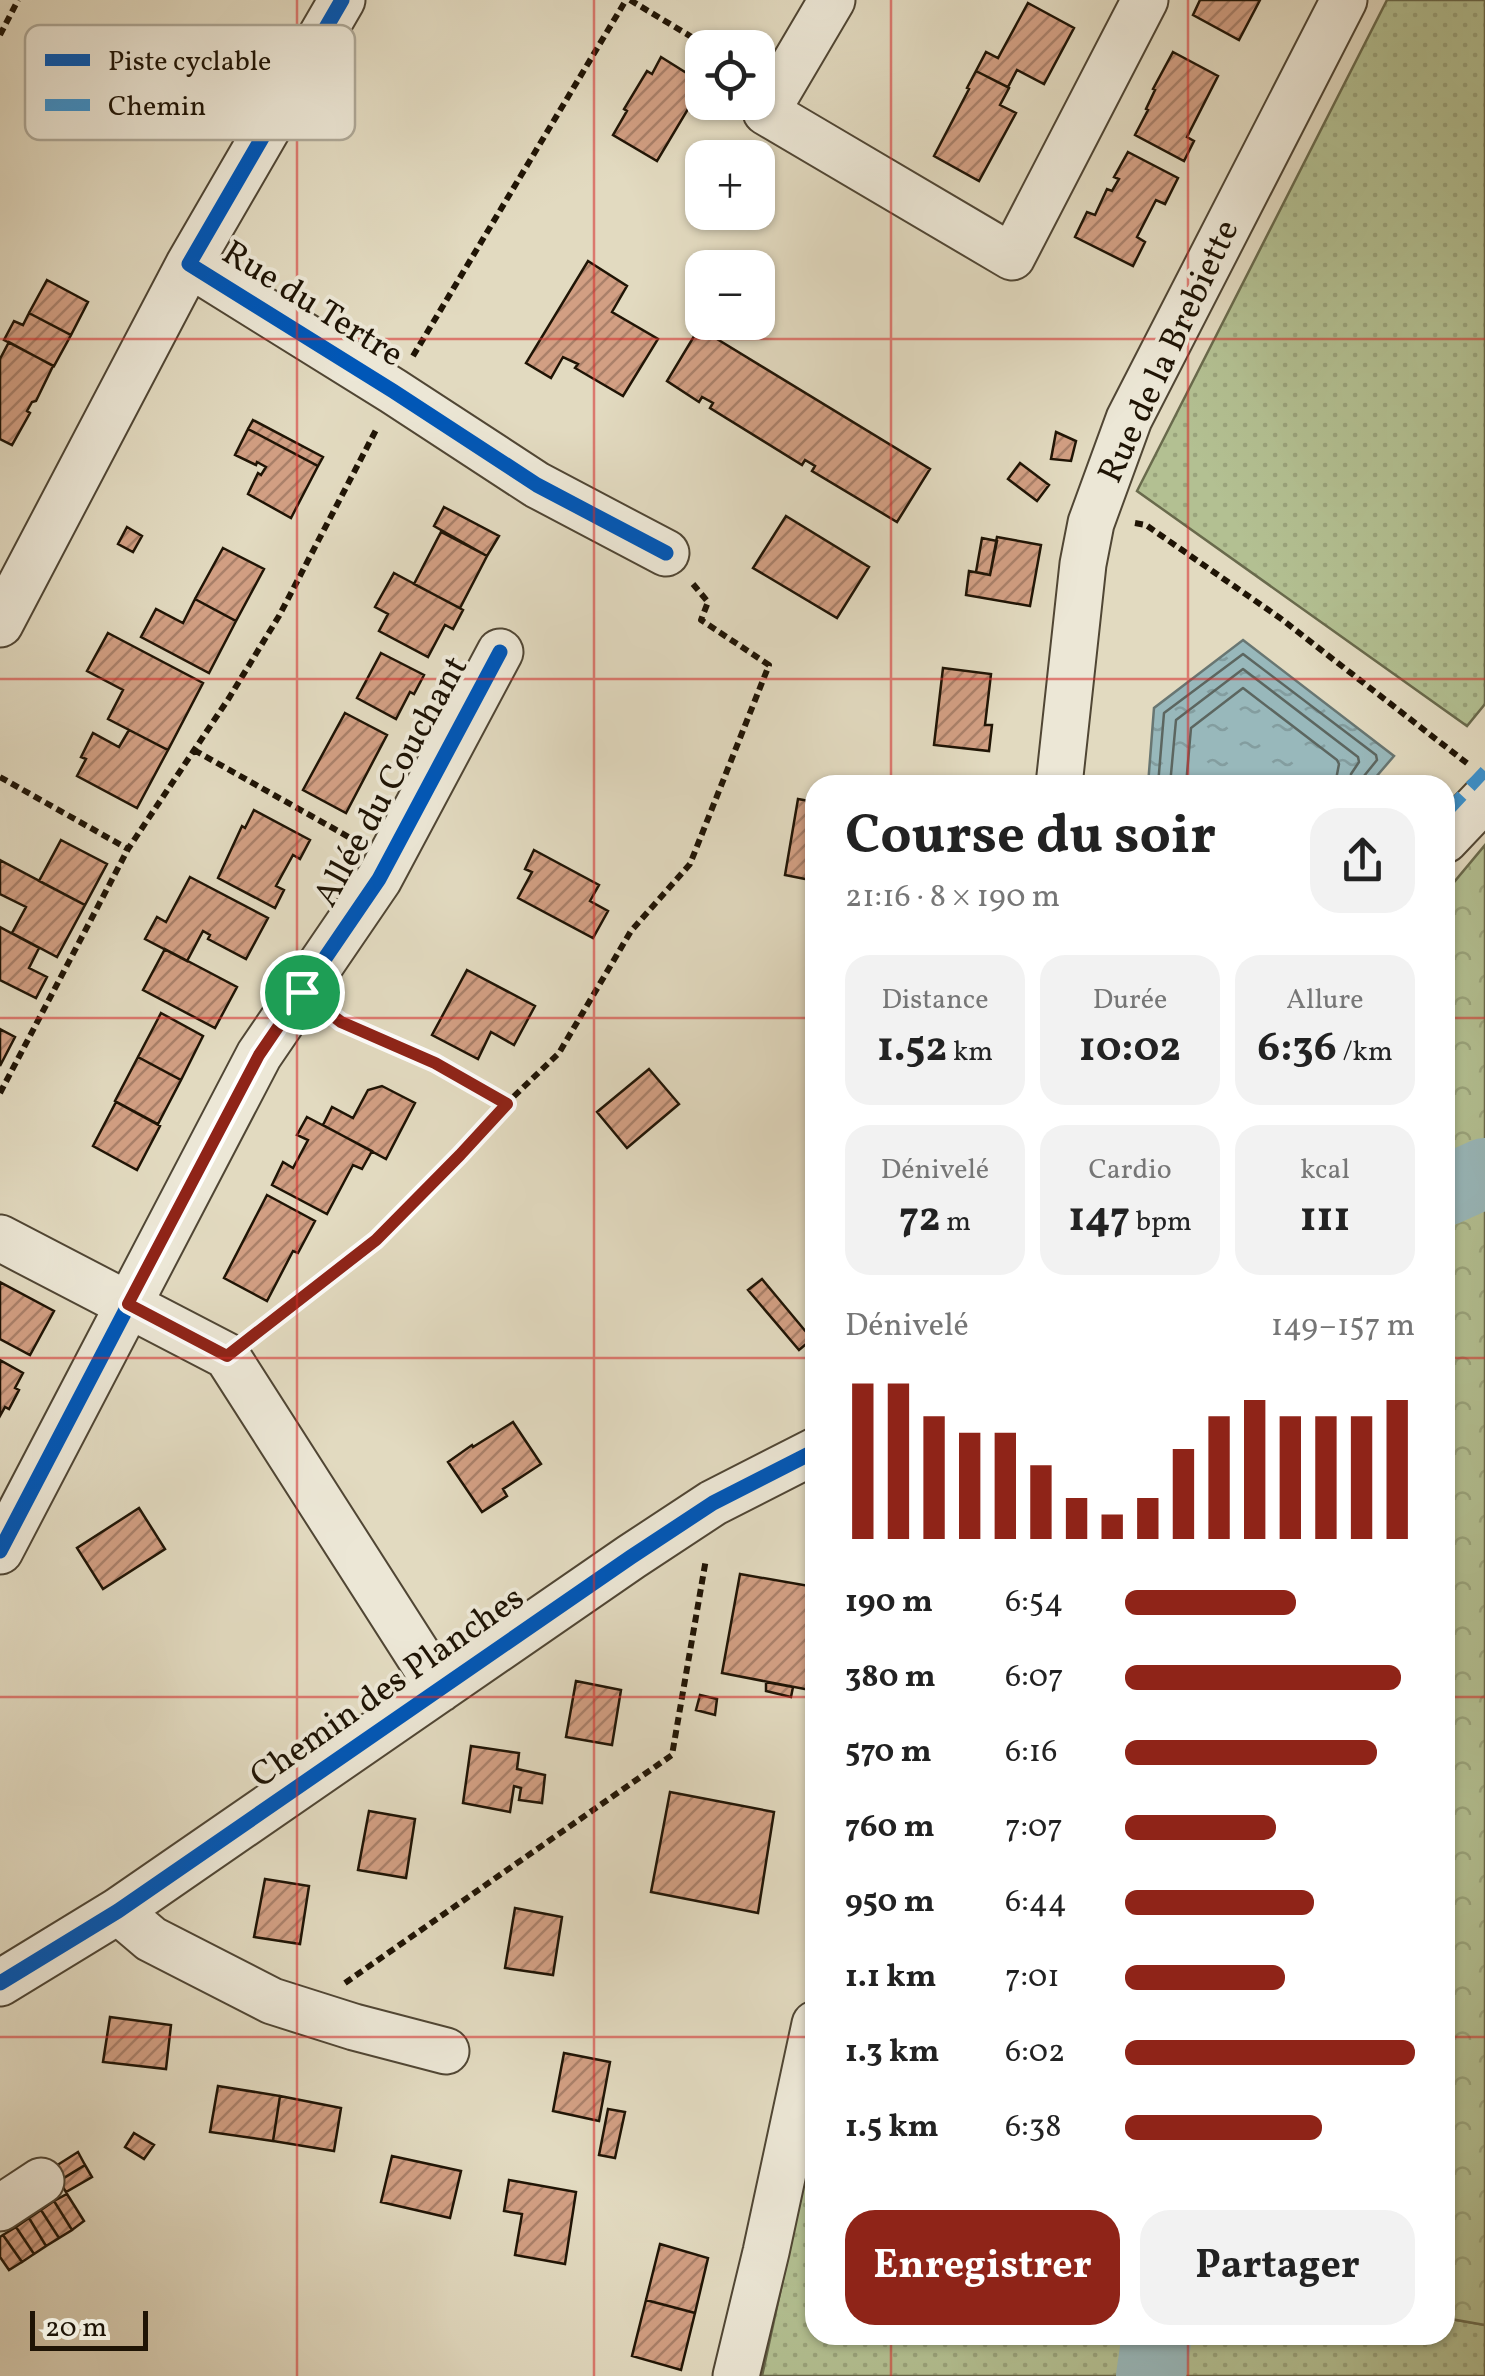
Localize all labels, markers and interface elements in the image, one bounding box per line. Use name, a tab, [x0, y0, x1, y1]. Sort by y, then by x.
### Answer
legend	[25, 25, 355, 140]
map controls	[685, 30, 775, 340]
button: locate	[685, 30, 775, 120]
text: Piste cyclable	[108, 43, 271, 82]
text: Chemin	[108, 88, 206, 127]
button: +	[685, 140, 775, 230]
street label: Rue de la Brebiette	[1088, 213, 1252, 491]
street label: Rue du Tertre	[212, 230, 412, 380]
button: −	[685, 250, 775, 340]
street label: Allée du Couchant	[303, 648, 481, 916]
text: Course du soir	[845, 800, 1216, 876]
button: share	[1310, 808, 1415, 913]
text: 21:16 · 8 × 190 m	[845, 876, 1060, 920]
pin	[260, 950, 345, 1035]
icon: arrive	[275, 965, 330, 1020]
text: Distance	[881, 981, 989, 1020]
text: Durée	[1093, 981, 1167, 1020]
text: Allure	[1286, 981, 1364, 1020]
text: 1.52	[877, 1020, 947, 1079]
text: 10:02	[1079, 1020, 1181, 1079]
text: 6:36	[1257, 1020, 1337, 1079]
text: km	[947, 1033, 993, 1072]
text: /km	[1337, 1033, 1393, 1072]
text: Dénivelé	[881, 1151, 989, 1190]
text: Cardio	[1088, 1151, 1172, 1190]
text: kcal	[1300, 1151, 1350, 1190]
text: 72	[899, 1190, 941, 1249]
text: 147	[1068, 1190, 1130, 1249]
text: 111	[1300, 1190, 1350, 1249]
text: m	[941, 1203, 971, 1242]
text: bpm	[1130, 1203, 1192, 1242]
text: Dénivelé	[845, 1305, 969, 1349]
text: 149–157 m	[1271, 1305, 1415, 1349]
street label: Chemin des Planches	[241, 1575, 535, 1801]
text: 190 m	[845, 1581, 933, 1625]
text: 6:54	[1005, 1581, 1063, 1625]
text: 380 m	[845, 1656, 936, 1700]
text: 6:07	[1005, 1656, 1064, 1700]
text: 570 m	[845, 1731, 932, 1775]
text: 6:16	[1005, 1731, 1057, 1775]
text: 760 m	[845, 1806, 935, 1850]
text: 7:07	[1005, 1806, 1063, 1850]
text: 950 m	[845, 1881, 935, 1925]
text: 6:44	[1005, 1881, 1067, 1925]
text: 1.1 km	[845, 1956, 937, 2000]
text: 7:01	[1005, 1956, 1060, 2000]
text: 1.3 km	[845, 2031, 939, 2075]
text: 6:02	[1005, 2031, 1065, 2075]
text: 1.5 km	[845, 2106, 939, 2150]
text: 6:38	[1005, 2106, 1061, 2150]
button: Enregistrer	[845, 2210, 1120, 2325]
button: Partager	[1140, 2210, 1415, 2325]
scale bar	[30, 2306, 148, 2350]
text: 20 m	[45, 2309, 107, 2348]

